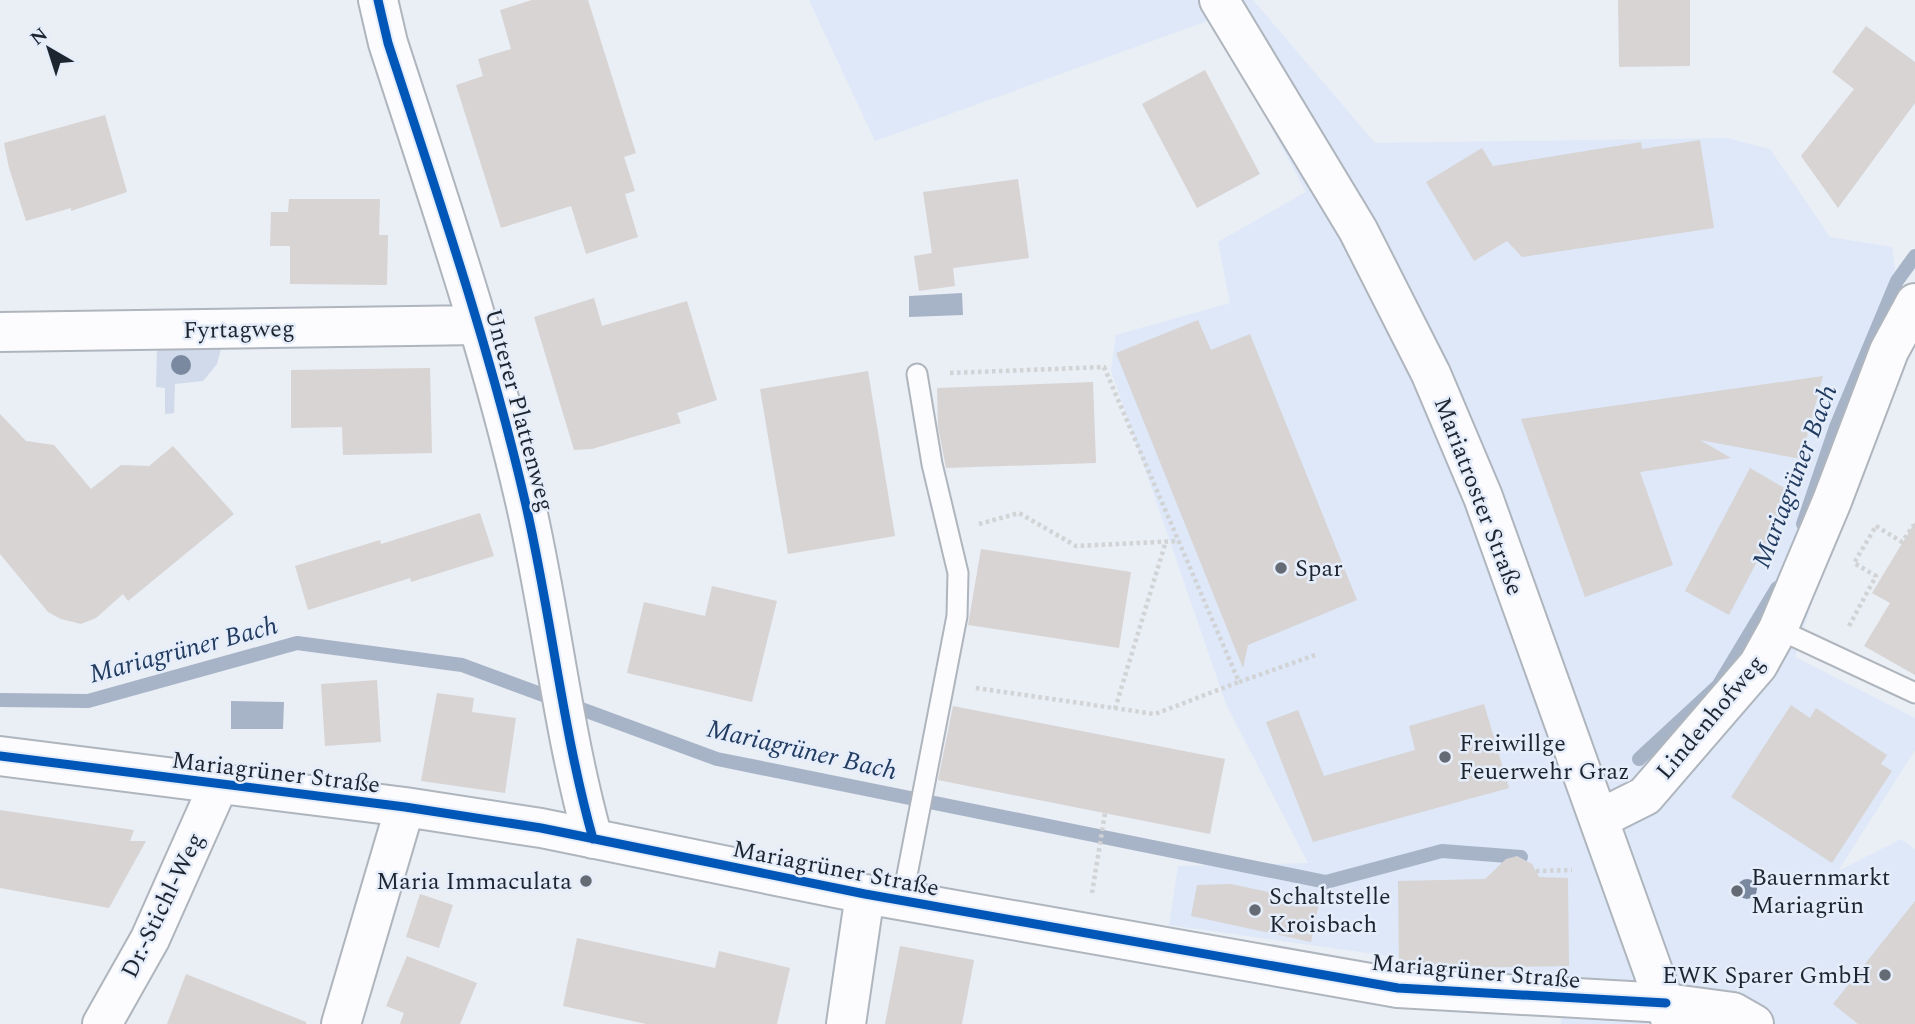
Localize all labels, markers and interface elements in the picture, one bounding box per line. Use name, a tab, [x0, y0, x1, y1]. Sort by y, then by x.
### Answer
north arrow	[14, 14, 84, 84]
text: N	[24, 21, 54, 53]
street label: Unterer Plattenweg	[475, 305, 563, 516]
street label: Fyrtagweg	[183, 311, 295, 349]
water label: Mariagrüner Bach	[1742, 379, 1848, 574]
street label: Mariatroster Straße	[1424, 392, 1532, 601]
place label: Spar	[1295, 551, 1343, 587]
marker: Spar	[1273, 560, 1289, 576]
water label: Mariagrüner Bach	[84, 606, 282, 694]
street label: Lindenhofweg	[1648, 647, 1774, 788]
water label: Mariagrüner Bach	[703, 709, 901, 791]
place label: Freiwillge Feuerwehr Graz	[1459, 726, 1630, 790]
street label: Mariagrüner Straße	[170, 742, 382, 804]
marker: Freiwillge Feuerwehr Graz	[1437, 749, 1453, 765]
street label: Dr.-Stichl-Weg	[112, 826, 214, 984]
street label: Mariagrüner Straße	[729, 831, 942, 907]
place label: Bauernmarkt Mariagrün	[1751, 860, 1890, 924]
place label: Maria Immaculata	[376, 864, 572, 900]
marker: Maria Immaculata	[578, 873, 594, 889]
place label: Schaltstelle Kroisbach	[1269, 879, 1391, 943]
marker: Bauernmarkt Mariagrün	[1729, 883, 1745, 899]
marker: Schaltstelle Kroisbach	[1247, 902, 1263, 918]
street label: Mariagrüner Straße	[1370, 945, 1582, 999]
place label: EWK Sparer GmbH	[1662, 958, 1871, 994]
marker: EWK Sparer GmbH	[1877, 967, 1893, 983]

